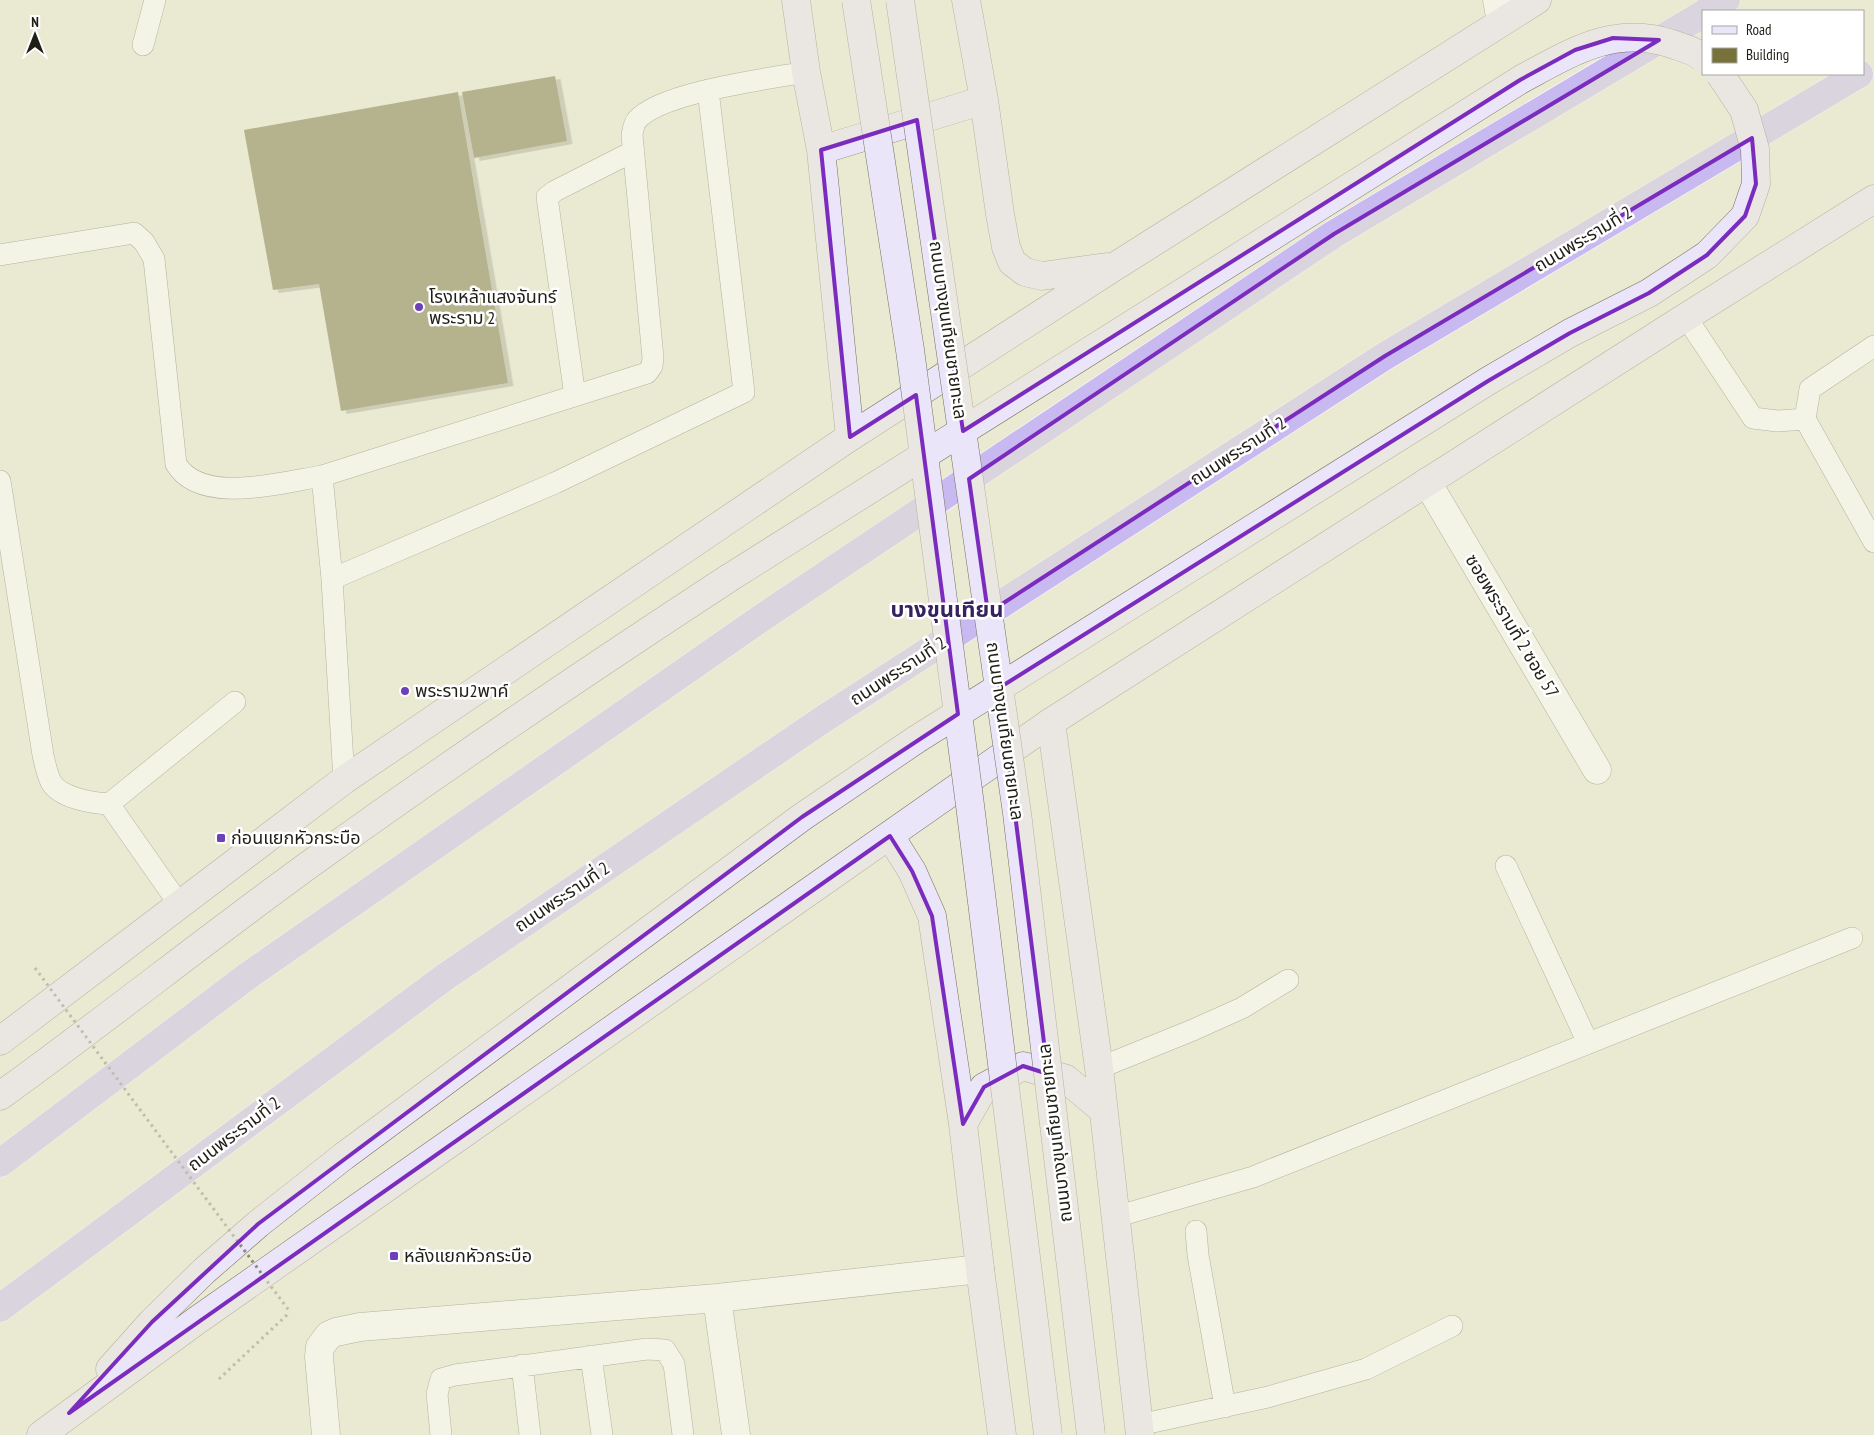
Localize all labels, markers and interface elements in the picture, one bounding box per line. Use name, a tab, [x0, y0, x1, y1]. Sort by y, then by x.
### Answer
north arrow	[10, 10, 60, 60]
legend	[1702, 10, 1864, 75]
text: N	[31, 13, 39, 31]
text: Road	[1746, 20, 1772, 39]
text: Building	[1746, 45, 1789, 64]
street label: ถนนพระรามที่ 2	[1529, 199, 1636, 277]
street label: ถนนบางขุนเทียนชายทะเล	[925, 239, 972, 421]
place label: โรงเหล้าแสงจันทร์ พระราม 2	[429, 285, 558, 329]
marker: โรงเหล้าแสงจันทร์ พระราม 2	[413, 301, 425, 313]
street label: ถนนพระรามที่ 2	[1185, 410, 1290, 490]
street label: ซอยพระรามที่ 2 ซอย 57	[1461, 549, 1565, 702]
district label: บางขุนเทียน	[891, 595, 1003, 623]
street label: ถนนพระรามที่ 2	[845, 630, 950, 710]
street label: ถนนบางขุนเทียนชายทะเล	[982, 640, 1029, 822]
place label: พระราม2พาค์	[415, 679, 509, 702]
marker: พระราม2พาค์	[399, 685, 411, 697]
place label: ก่อนแยกหัวกระบือ	[231, 826, 361, 849]
marker: ก่อนแยกหัวกระบือ	[215, 832, 227, 844]
street label: ถนนพระรามที่ 2	[509, 855, 614, 937]
street label: ถนนบางขุนเทียนชายทะเล	[1032, 1042, 1077, 1224]
street label: ถนนพระรามที่ 2	[182, 1090, 285, 1176]
place label: หลังแยกหัวกระบือ	[404, 1244, 532, 1267]
marker: หลังแยกหัวกระบือ	[388, 1250, 400, 1262]

